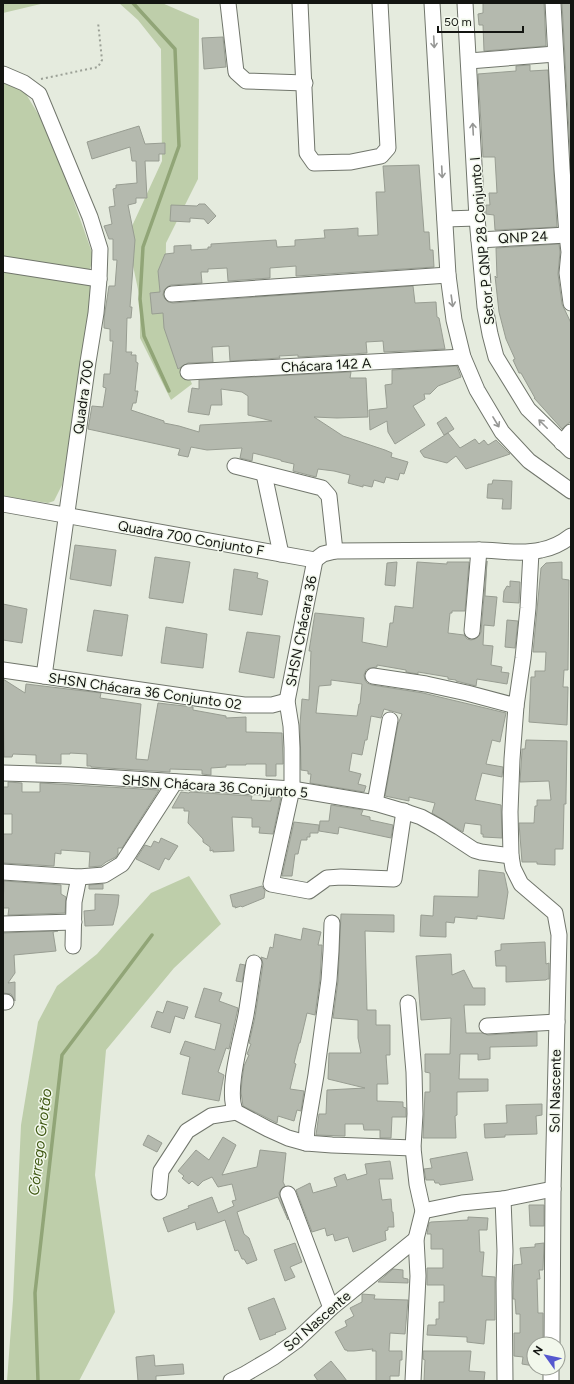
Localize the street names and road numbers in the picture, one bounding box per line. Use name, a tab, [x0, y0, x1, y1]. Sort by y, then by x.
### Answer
street label: Setor P QNP 28 Conjunto I	[467, 156, 498, 326]
street label: QNP 24	[498, 228, 549, 247]
street label: Chácara 142 A	[280, 355, 372, 376]
street label: Quadra 700	[70, 359, 97, 435]
street label: Quadra 700 Conjunto F	[116, 517, 266, 560]
street label: SHSN Chácara 36	[282, 574, 321, 688]
street label: SHSN Chácara 36 Conjunto 02	[47, 669, 243, 713]
street label: SHSN Chácara 36 Conjunto 5	[121, 772, 309, 801]
street label: Sol Nascente	[546, 1049, 565, 1133]
street label: Sol Nascente	[280, 1287, 355, 1355]

